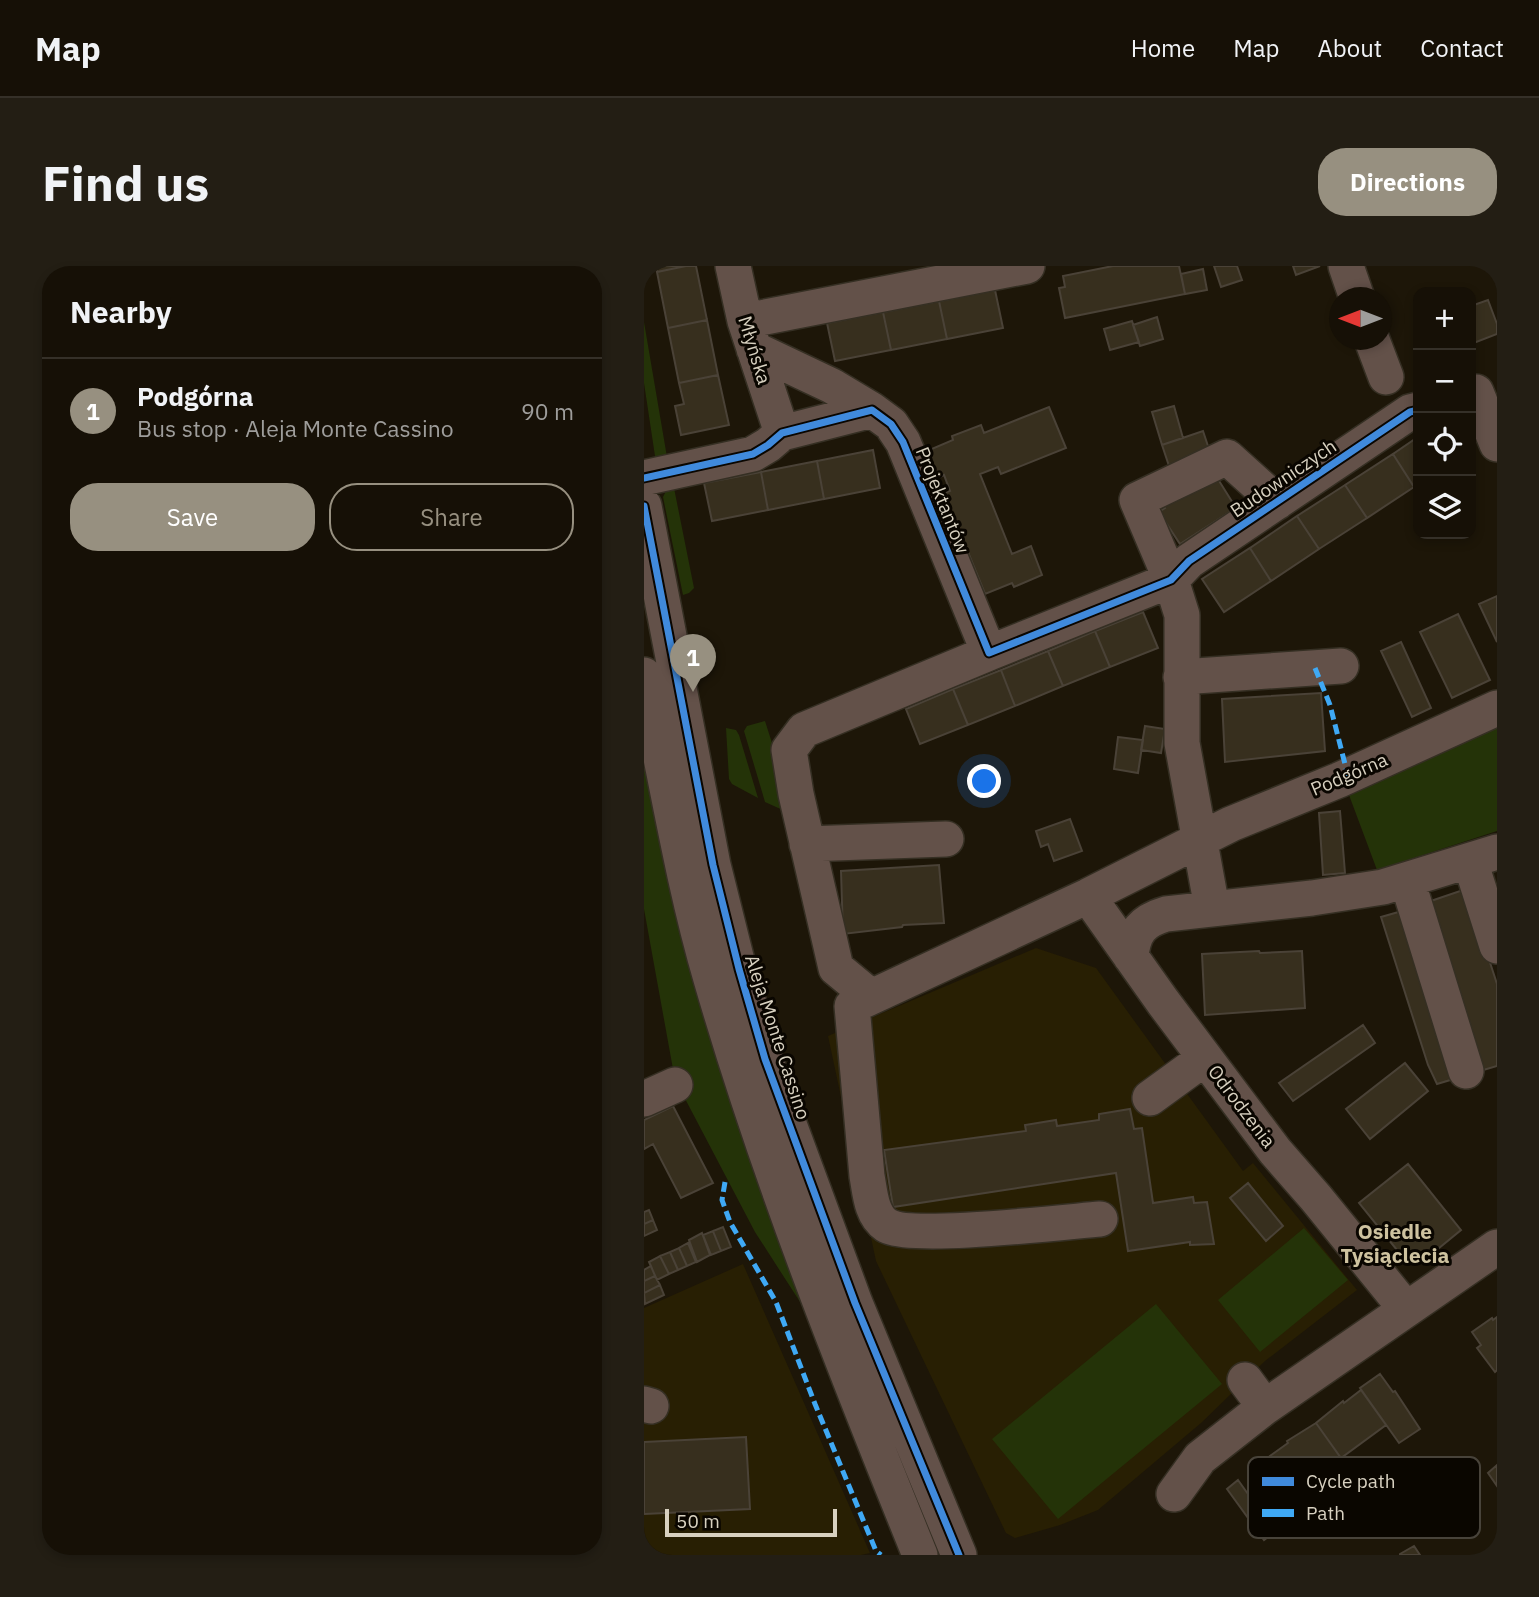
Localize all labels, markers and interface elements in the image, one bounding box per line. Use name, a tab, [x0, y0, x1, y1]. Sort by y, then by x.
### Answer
text: Map	[35, 27, 101, 70]
text: Home	[1131, 32, 1195, 64]
text: Map	[1233, 32, 1279, 64]
text: About	[1317, 32, 1382, 64]
text: Contact	[1420, 32, 1504, 64]
button: Directions	[1318, 148, 1497, 216]
text: Find us	[42, 151, 209, 214]
north arrow	[1329, 287, 1392, 350]
map controls	[1413, 287, 1476, 539]
button: +	[1413, 287, 1476, 350]
text: Nearby	[70, 292, 172, 331]
street label: Młyńska	[733, 313, 777, 387]
button: −	[1413, 350, 1476, 413]
text: Podgórna	[137, 379, 254, 413]
text: 1	[86, 396, 100, 426]
text: 90 m	[521, 396, 574, 426]
text: Bus stop · Aleja Monte Cassino	[137, 413, 454, 443]
button: locate	[1413, 413, 1476, 476]
street label: Budowniczych	[1225, 434, 1341, 522]
street label: Projektantów	[911, 443, 975, 557]
button: layers	[1413, 476, 1476, 539]
button: Save	[70, 483, 315, 551]
button: Share	[329, 483, 574, 551]
pin: 1	[670, 634, 716, 692]
street label: Podgórna	[1307, 747, 1391, 801]
your location	[967, 764, 1001, 798]
street label: Aleja Monte Cassino	[740, 951, 816, 1123]
street label: Odrodzenia	[1203, 1060, 1281, 1152]
district label: Osiedle Tysiąclecia	[1340, 1217, 1450, 1269]
legend	[1248, 1457, 1480, 1538]
text: Cycle path	[1306, 1469, 1395, 1493]
text: Path	[1306, 1501, 1345, 1525]
scale bar	[665, 1506, 836, 1538]
text: 50 m	[676, 1509, 720, 1533]

